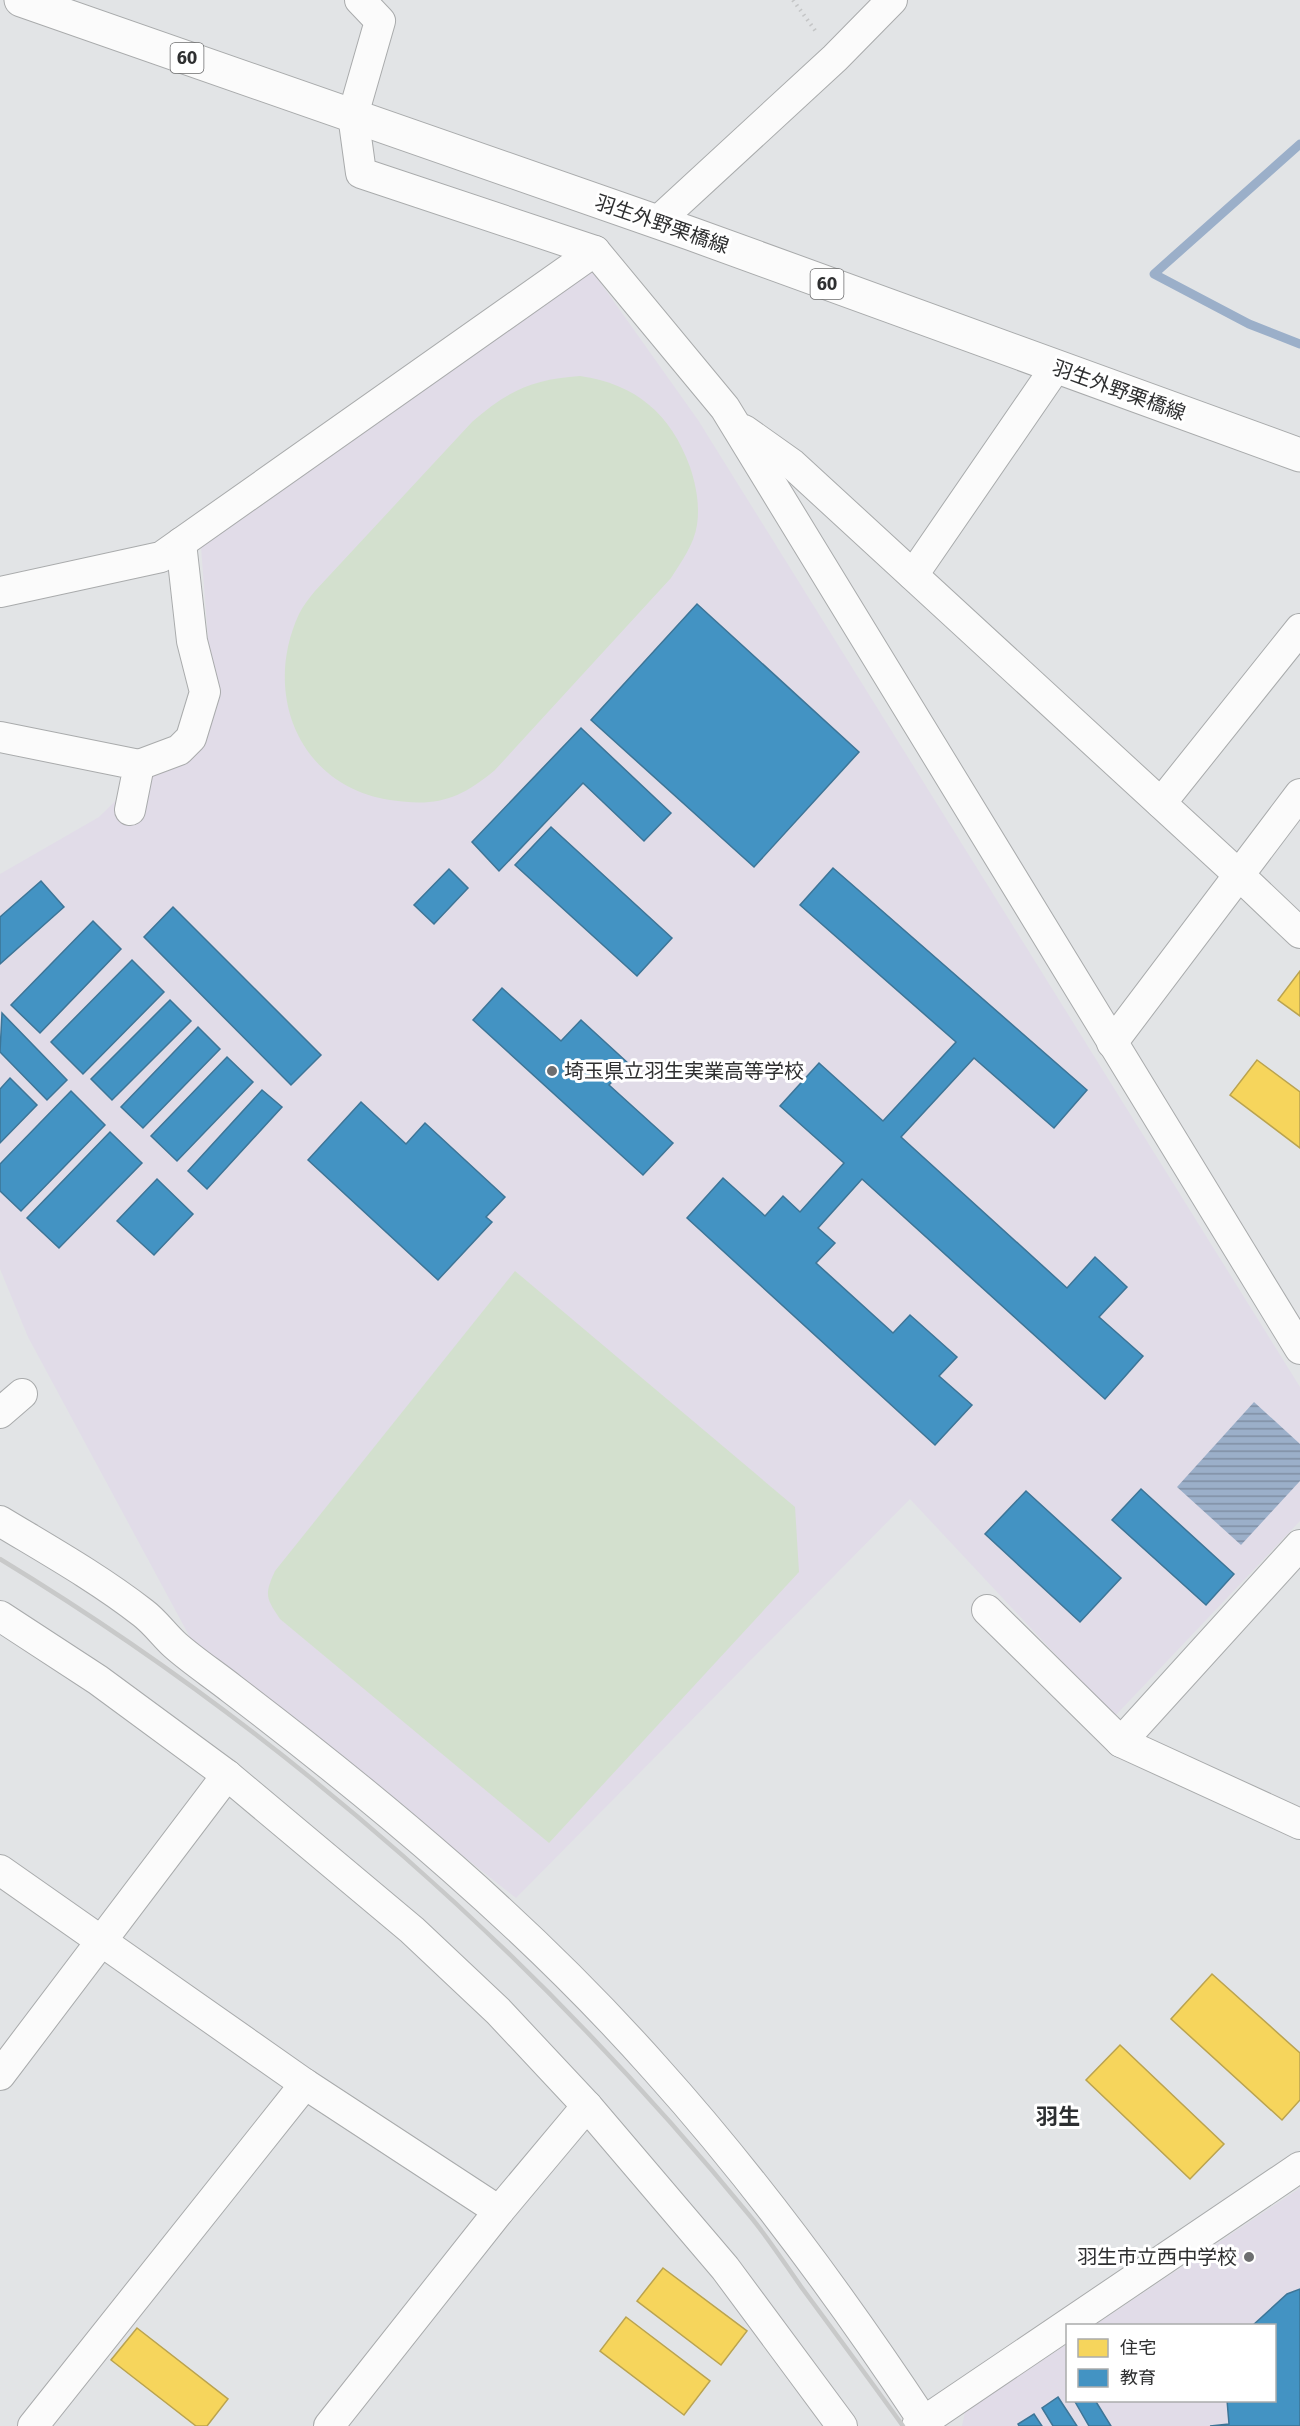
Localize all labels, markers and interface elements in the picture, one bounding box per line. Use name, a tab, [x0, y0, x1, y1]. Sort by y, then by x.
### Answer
road number: 60	[170, 43, 204, 73]
street label: 羽生外野栗橋線	[592, 190, 732, 258]
road number: 60	[810, 269, 844, 299]
street label: 羽生外野栗橋線	[1049, 355, 1189, 425]
place label: 埼玉県立羽生実業高等学校	[564, 1059, 804, 1083]
marker: 埼玉県立羽生実業高等学校	[545, 1064, 559, 1078]
district label: 羽生	[1036, 2103, 1080, 2130]
place label: 羽生市立西中学校	[1077, 2245, 1237, 2269]
marker: 羽生市立西中学校	[1242, 2250, 1256, 2264]
legend	[1066, 2324, 1276, 2402]
text: 住宅	[1120, 2337, 1156, 2359]
text: 教育	[1120, 2367, 1156, 2389]

